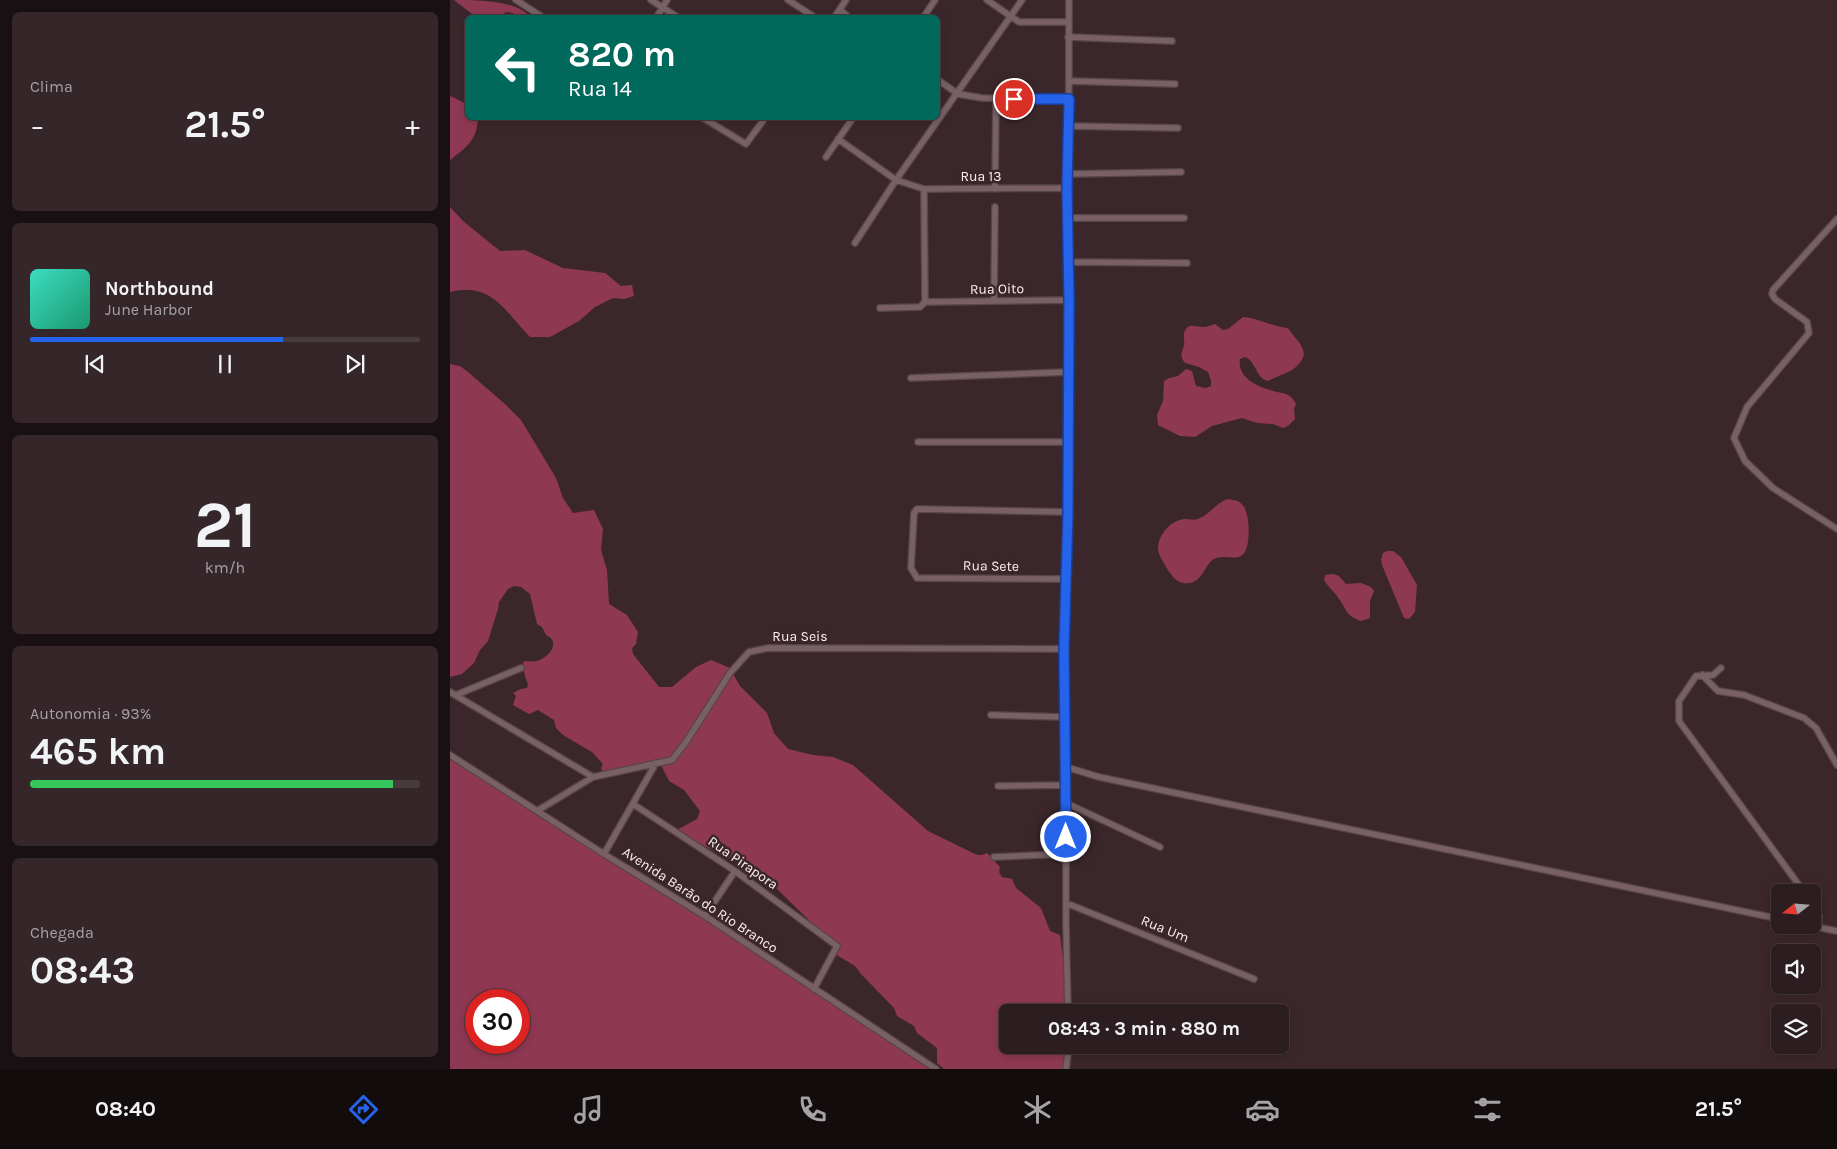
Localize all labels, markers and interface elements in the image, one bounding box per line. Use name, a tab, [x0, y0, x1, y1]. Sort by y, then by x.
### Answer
text: 820 m	[568, 34, 676, 75]
icon: left	[485, 35, 550, 100]
text: Rua 14	[568, 76, 632, 102]
text: Clima	[30, 77, 73, 96]
pin	[993, 78, 1035, 120]
icon: arrive	[1000, 85, 1028, 113]
text: 21.5°	[184, 102, 266, 147]
text: −	[30, 109, 45, 142]
text: +	[405, 109, 420, 142]
street label: Rua 13	[961, 168, 1001, 185]
text: Northbound	[105, 278, 214, 300]
street label: Rua Oito	[970, 280, 1024, 298]
text: June Harbor	[105, 300, 192, 319]
icon: previous	[81, 350, 109, 378]
icon: pause	[211, 350, 239, 378]
icon: next	[341, 350, 369, 378]
text: 21	[194, 487, 256, 563]
street label: Rua Sete	[963, 557, 1019, 575]
text: km/h	[205, 558, 245, 577]
street label: Rua Seis	[772, 628, 828, 645]
text: Autonomia · 93%	[30, 704, 151, 723]
text: 465 km	[30, 729, 166, 774]
position arrow	[1039, 810, 1091, 862]
street label: Rua Pirapora	[705, 833, 781, 893]
street label: Avenida Barão do Rio Branco	[619, 843, 781, 957]
north arrow	[1771, 884, 1821, 934]
map controls	[1771, 884, 1821, 1054]
street label: Rua Um	[1138, 912, 1192, 946]
text: Chegada	[30, 923, 94, 942]
button: sound	[1771, 944, 1821, 994]
text: 08:43	[30, 948, 135, 993]
speed limit sign: 30	[465, 989, 530, 1054]
button: layers	[1771, 1004, 1821, 1054]
text: 08:43 · 3 min · 880 m	[1048, 1018, 1240, 1040]
icon: directions	[346, 1092, 381, 1127]
icon: music	[571, 1092, 606, 1127]
icon: phone	[795, 1092, 830, 1127]
icon: climate	[1020, 1092, 1055, 1127]
icon: car	[1245, 1092, 1280, 1127]
icon: filters	[1470, 1092, 1505, 1127]
text: 08:40	[95, 1096, 156, 1122]
text: 21.5°	[1695, 1096, 1742, 1122]

